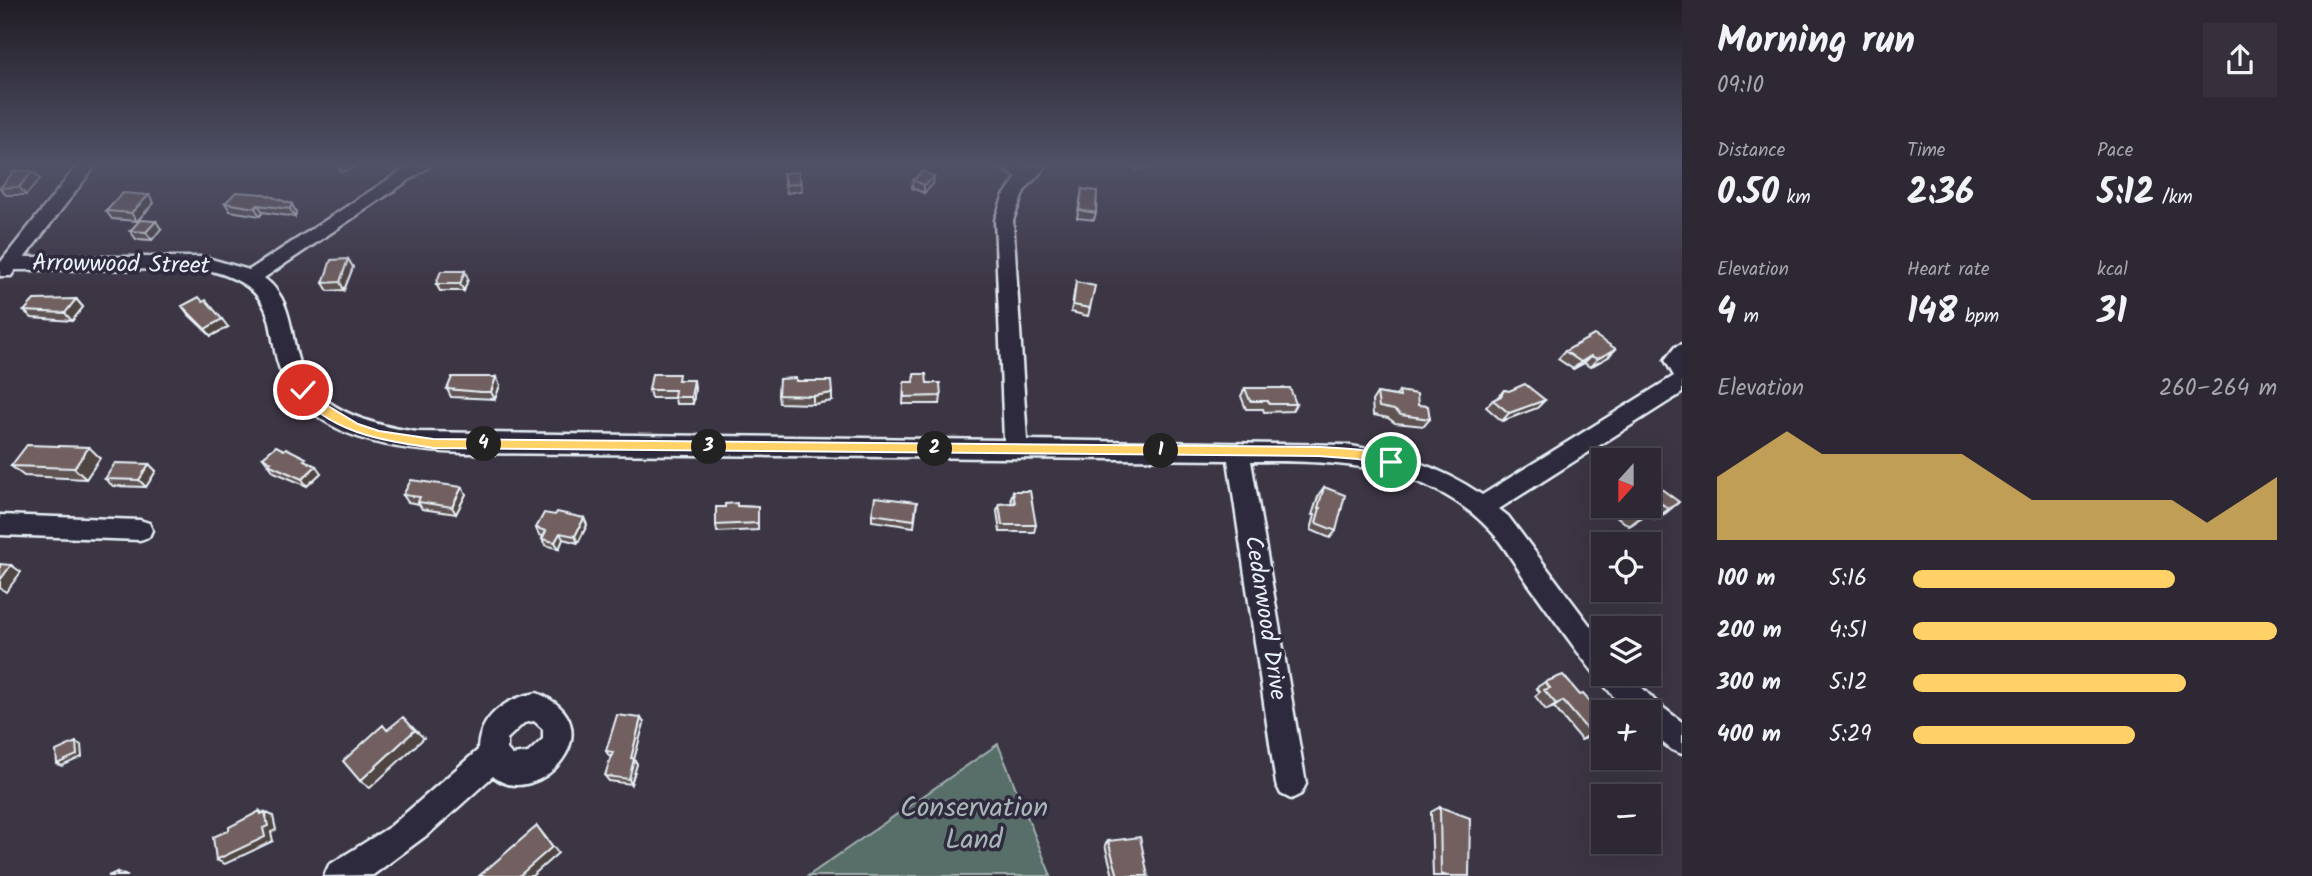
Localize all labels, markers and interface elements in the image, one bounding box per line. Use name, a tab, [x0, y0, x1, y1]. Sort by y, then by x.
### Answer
text: Morning run	[1717, 12, 1915, 72]
button: share	[2203, 23, 2277, 97]
text: 09:10	[1717, 68, 1764, 104]
text: Distance	[1717, 136, 1785, 166]
text: Time	[1907, 136, 1945, 166]
text: Pace	[2097, 136, 2133, 166]
text: 0.50	[1717, 166, 1779, 222]
text: 2:36	[1907, 166, 1974, 222]
text: 5:12	[2097, 166, 2154, 222]
text: km	[1779, 183, 1811, 213]
text: /km	[2154, 183, 2193, 213]
street label: Arrowwood Street	[32, 244, 211, 286]
text: Elevation	[1717, 255, 1789, 285]
text: Heart rate	[1907, 255, 1990, 285]
text: kcal	[2097, 255, 2128, 285]
text: 4	[1717, 285, 1736, 341]
text: 148	[1907, 285, 1957, 341]
text: 31	[2097, 285, 2127, 341]
text: m	[1736, 302, 1759, 332]
text: bpm	[1957, 302, 1999, 332]
pin	[273, 360, 333, 420]
icon: check	[284, 371, 322, 409]
text: Elevation	[1717, 371, 1804, 407]
text: 260–264 m	[2159, 371, 2277, 407]
pin: 4	[466, 426, 502, 462]
text: 4	[478, 428, 489, 458]
pin: 3	[692, 430, 726, 464]
text: 3	[703, 431, 714, 461]
pin: 2	[918, 432, 953, 466]
pin	[1361, 432, 1421, 492]
text: 2	[929, 433, 940, 463]
pin: 1	[1144, 434, 1178, 468]
text: 1	[1158, 435, 1163, 465]
icon: arrive	[1372, 443, 1410, 481]
north arrow	[1591, 448, 1661, 518]
map controls	[1591, 448, 1661, 854]
button: locate	[1591, 532, 1661, 602]
street label: Cedarwood Drive	[1233, 533, 1297, 703]
text: 100 m	[1717, 561, 1775, 597]
text: 5:16	[1829, 561, 1867, 597]
text: 200 m	[1717, 613, 1782, 649]
text: 4:51	[1829, 613, 1867, 649]
button: layers	[1591, 616, 1661, 686]
text: 300 m	[1717, 665, 1781, 701]
text: 5:12	[1829, 665, 1868, 701]
button: +	[1591, 700, 1661, 770]
text: 400 m	[1717, 717, 1781, 753]
text: 5:29	[1829, 717, 1872, 753]
button: −	[1591, 784, 1661, 854]
park label: Conservation Land	[900, 786, 1048, 863]

